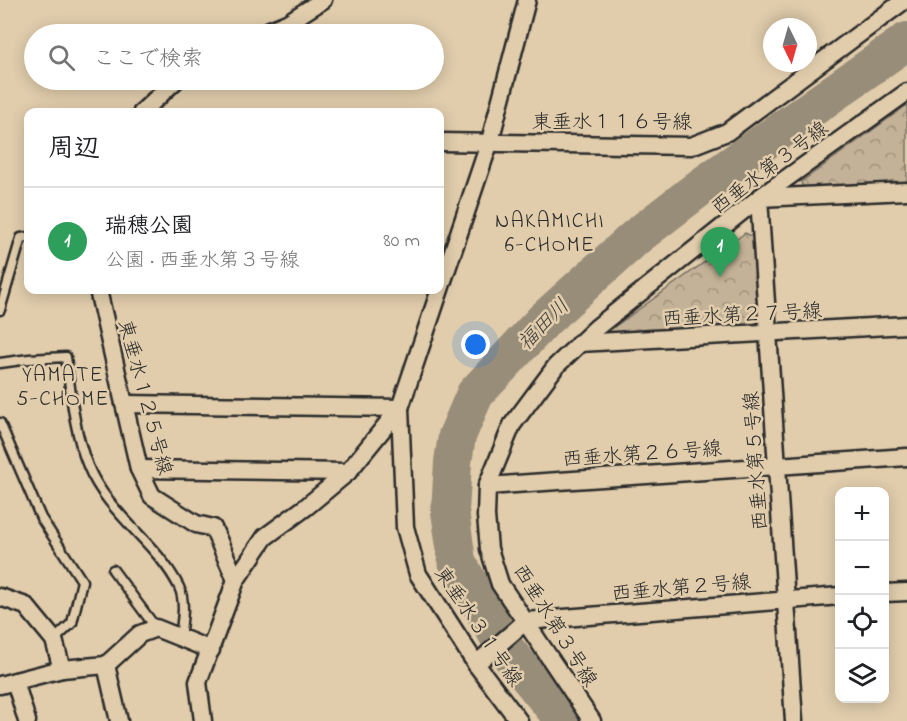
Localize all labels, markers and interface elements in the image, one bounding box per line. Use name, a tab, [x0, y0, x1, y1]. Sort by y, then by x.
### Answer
north arrow	[763, 18, 817, 72]
search box	[24, 24, 444, 90]
icon: search	[45, 41, 78, 74]
text: ここで検索	[93, 44, 203, 76]
street label: 東垂水１１６号線	[532, 109, 692, 138]
street label: 西垂水第３号線	[706, 115, 835, 223]
text: 周辺	[48, 131, 100, 169]
district label: NAKAMICHI 6-CHOME	[495, 207, 605, 261]
text: 瑞穂公園	[105, 211, 193, 243]
text: 1	[64, 227, 71, 256]
text: 80 m	[383, 227, 420, 256]
pin: 1	[700, 228, 740, 277]
text: 公園 · 西垂水第３号線	[105, 247, 299, 276]
water label: 福田川	[512, 293, 577, 358]
street label: 西垂水第２７号線	[661, 298, 823, 335]
street label: 東垂水１２５号線	[109, 317, 178, 479]
your location	[461, 330, 490, 359]
district label: YAMATE 5-CHOME	[16, 361, 110, 415]
street label: 西垂水第５号線	[738, 390, 777, 532]
street label: 西垂水第２６号線	[561, 435, 723, 476]
map controls	[835, 487, 889, 703]
button: +	[835, 487, 889, 541]
button: −	[835, 541, 889, 595]
street label: 西垂水第３号線	[504, 559, 603, 693]
street label: 東垂水３１号線	[426, 561, 528, 694]
street label: 西垂水第２号線	[610, 569, 752, 610]
button: locate	[835, 595, 889, 649]
button: layers	[835, 649, 889, 703]

